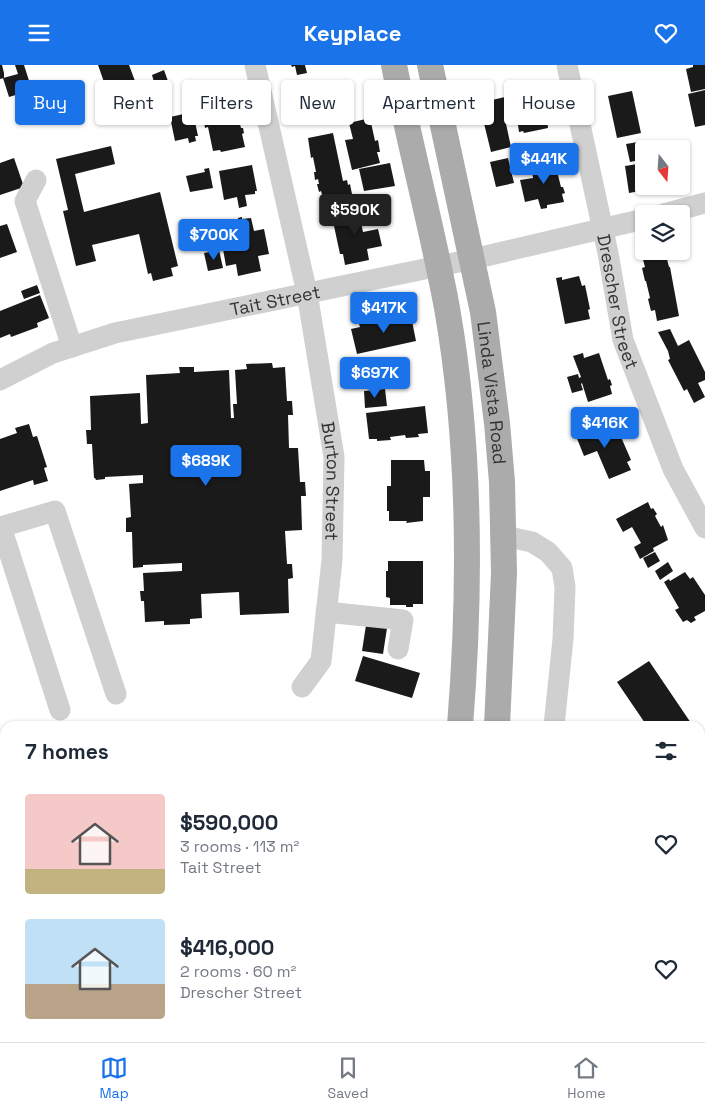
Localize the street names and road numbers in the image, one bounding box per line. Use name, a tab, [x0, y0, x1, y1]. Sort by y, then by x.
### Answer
street label: Drescher Street	[593, 232, 645, 372]
street label: Tait Street	[228, 279, 322, 320]
street label: Linda Vista Road	[473, 320, 512, 465]
street label: Burton Street	[317, 420, 346, 541]

